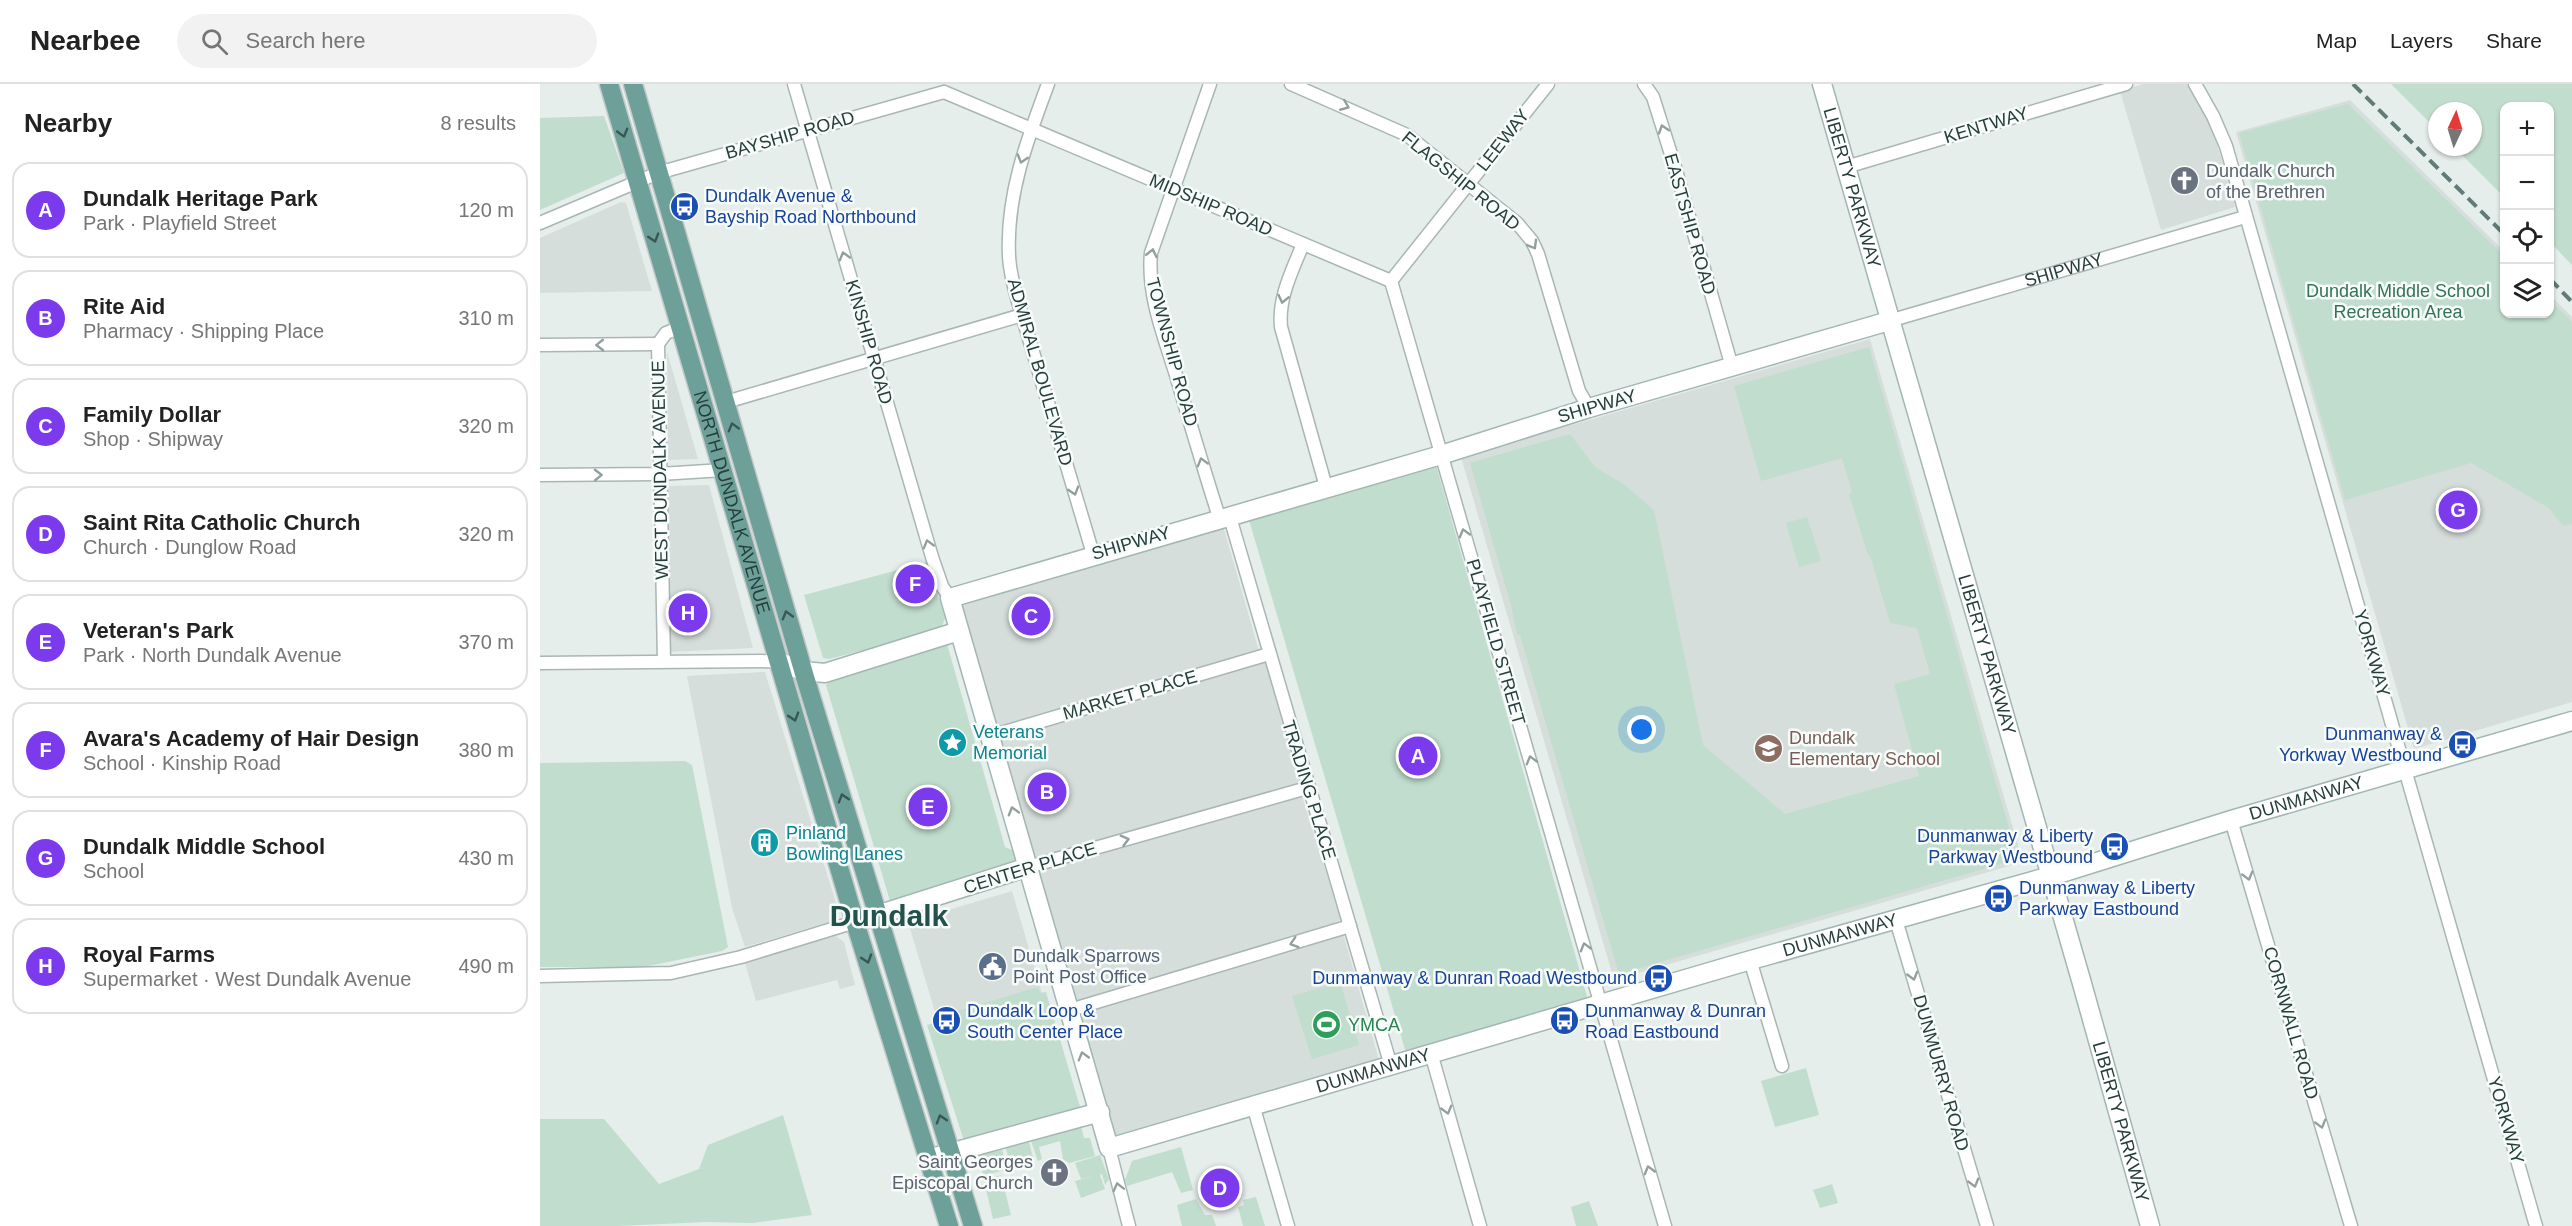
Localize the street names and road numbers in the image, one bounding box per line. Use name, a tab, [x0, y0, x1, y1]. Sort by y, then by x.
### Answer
street label: KENTWAY	[1941, 103, 2031, 147]
street label: LEEWAY	[1473, 105, 1533, 175]
street label: LIBERTY PARKWAY	[1819, 105, 1885, 270]
street label: BAYSHIP ROAD	[723, 107, 857, 163]
street label: FLAGSHIP ROAD	[1398, 127, 1524, 235]
street label: EASTSHIP ROAD	[1660, 151, 1720, 297]
street label: MIDSHIP ROAD	[1146, 170, 1276, 240]
street label: SHIPWAY	[2022, 249, 2105, 291]
street label: TOWNSHIP ROAD	[1142, 275, 1202, 429]
street label: ADMIRAL BOULEVARD	[1004, 276, 1076, 468]
street label: KINSHIP ROAD	[842, 277, 896, 407]
street label: WEST DUNDALK AVENUE	[648, 360, 672, 580]
street label: SHIPWAY	[1555, 385, 1639, 427]
street label: NORTH DUNDALK AVENUE	[690, 388, 774, 616]
street label: SHIPWAY	[1089, 522, 1173, 564]
street label: PLAYFIELD STREET	[1463, 557, 1529, 727]
street label: LIBERTY PARKWAY	[1954, 572, 2020, 737]
street label: YORKWAY	[2350, 607, 2394, 699]
street label: MARKET PLACE	[1061, 666, 1199, 724]
street label: TRADING PLACE	[1278, 718, 1340, 862]
street label: DUNMANWAY	[2247, 772, 2366, 824]
street label: CENTER PLACE	[961, 838, 1099, 898]
street label: DUNMANWAY	[1781, 909, 1900, 961]
street label: CORNWALL ROAD	[2260, 944, 2322, 1102]
street label: DUNMURRY ROAD	[1909, 993, 1973, 1153]
street label: LIBERTY PARKWAY	[2089, 1039, 2153, 1205]
street label: DUNMANWAY	[1314, 1044, 1433, 1097]
street label: YORKWAY	[2484, 1074, 2528, 1166]

